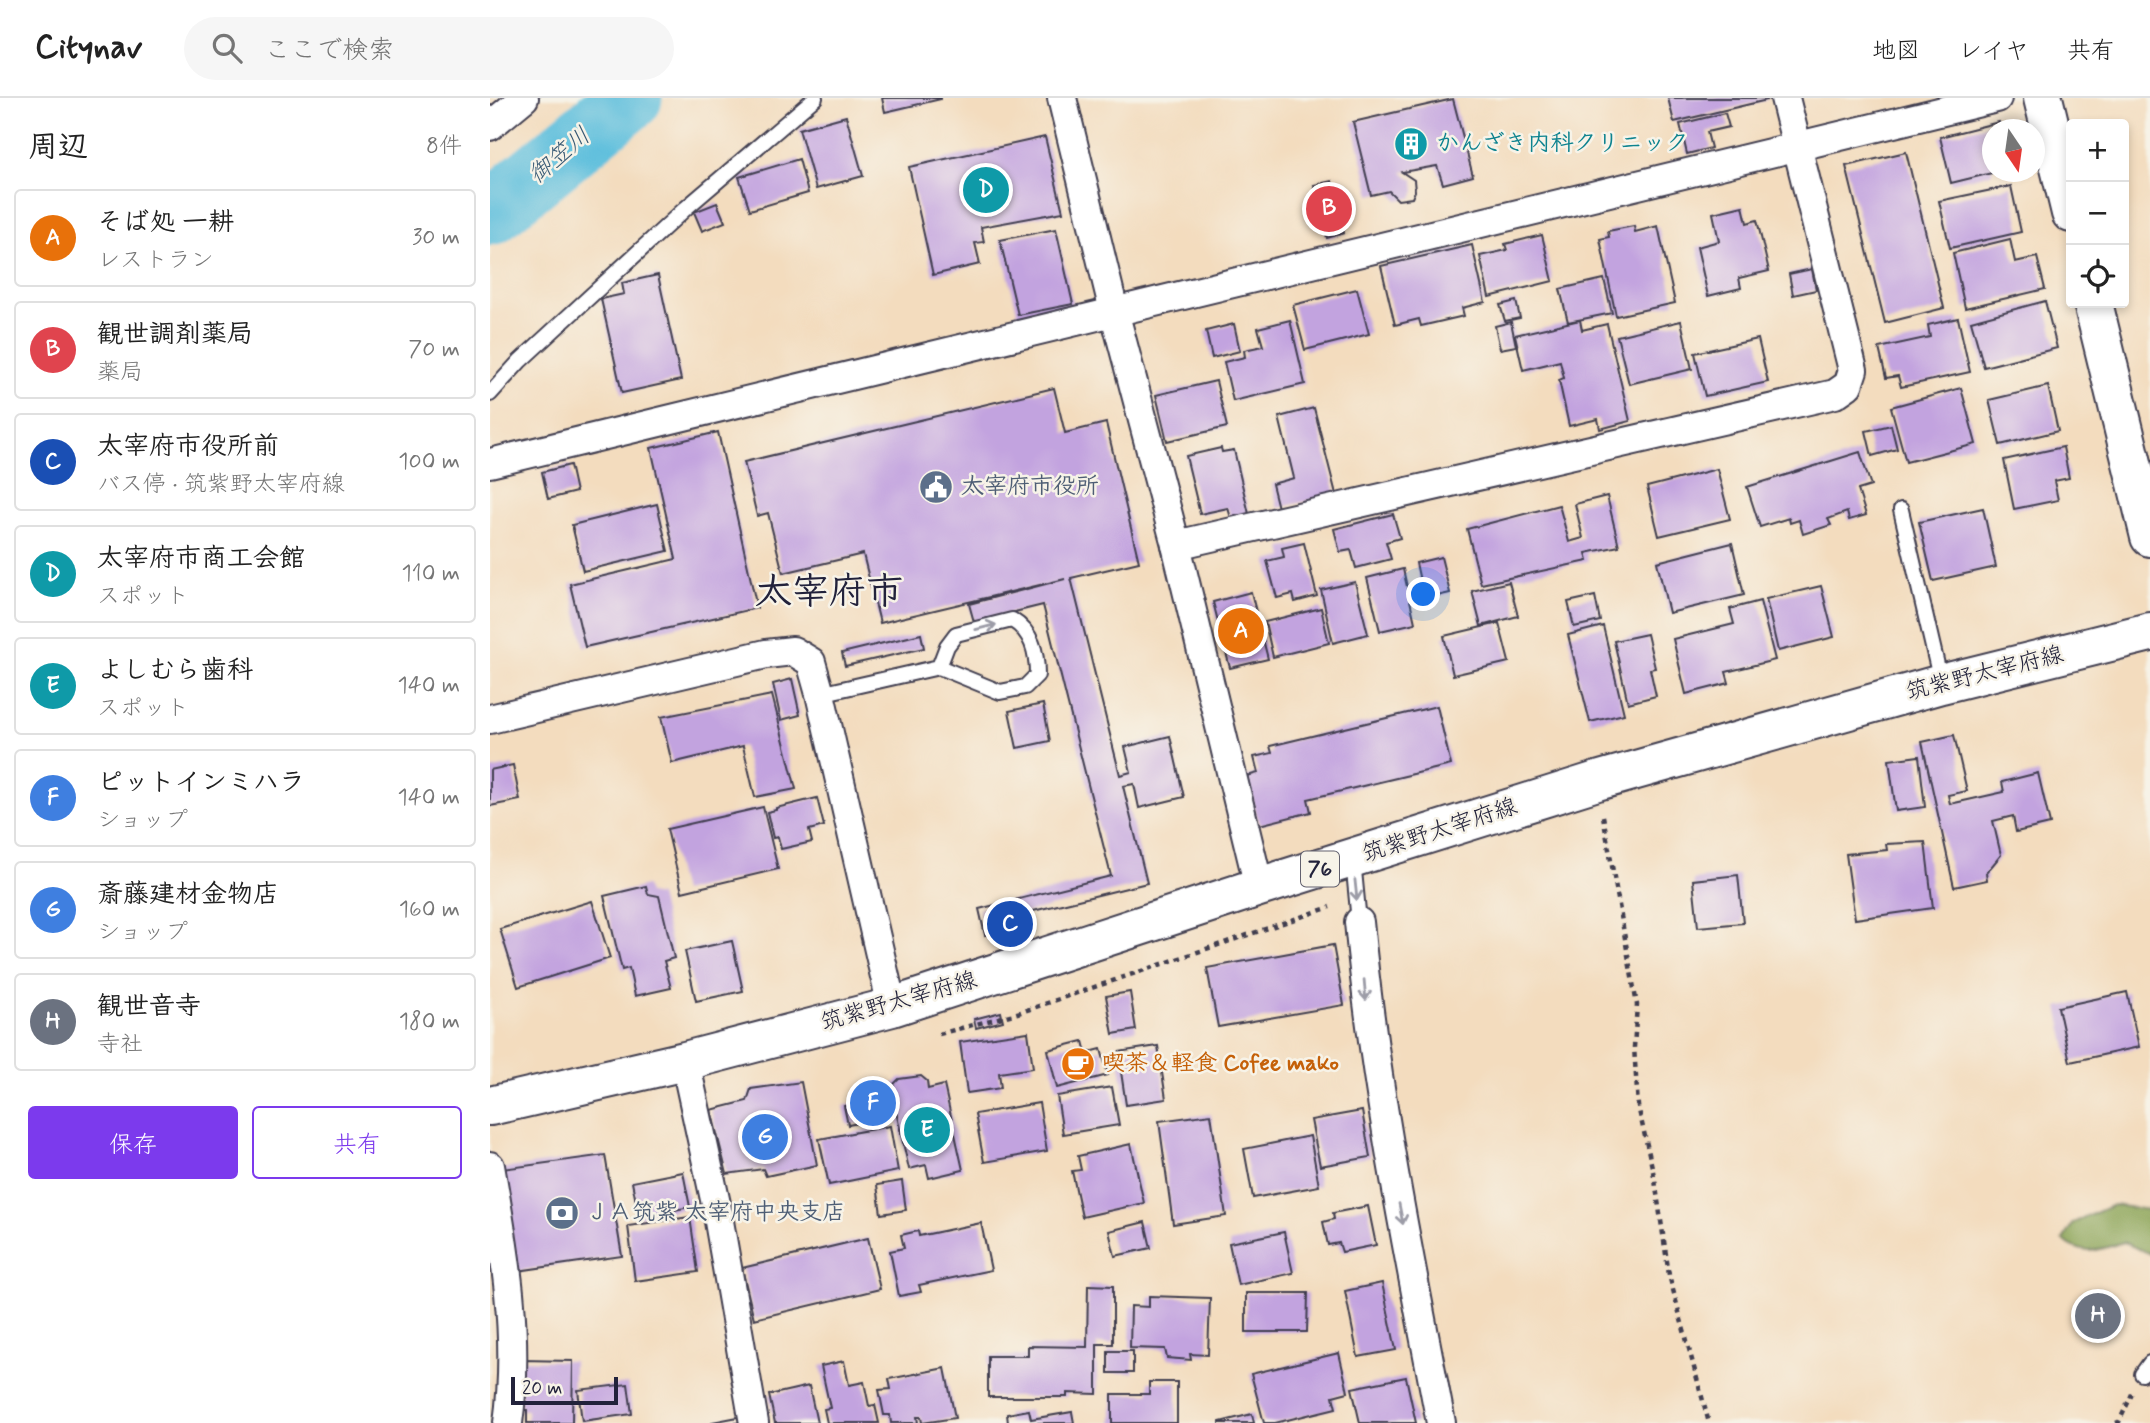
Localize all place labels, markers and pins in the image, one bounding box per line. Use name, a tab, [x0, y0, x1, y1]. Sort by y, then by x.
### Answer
building icon: かんざき内科クリニック	[1392, 125, 1430, 163]
place label: かんざき内科クリニック	[1436, 129, 1689, 159]
pin: D	[963, 164, 1009, 216]
pin: B	[1306, 183, 1352, 235]
public building icon: 太宰府市役所	[917, 468, 955, 506]
place label: 太宰府市役所	[961, 472, 1099, 502]
pin: A	[1218, 605, 1264, 657]
pin: C	[987, 898, 1033, 950]
cafe icon: 喫茶＆軽食 Cofee mako	[1059, 1045, 1097, 1083]
place label: 喫茶＆軽食 Cofee mako	[1102, 1049, 1339, 1079]
pin: F	[850, 1077, 896, 1129]
pin: E	[904, 1104, 950, 1156]
pin: G	[742, 1111, 788, 1163]
bank icon: ＪＡ筑紫 太宰府中央支店	[543, 1194, 581, 1232]
place label: ＪＡ筑紫 太宰府中央支店	[586, 1198, 845, 1228]
pin: H	[2075, 1290, 2121, 1342]

